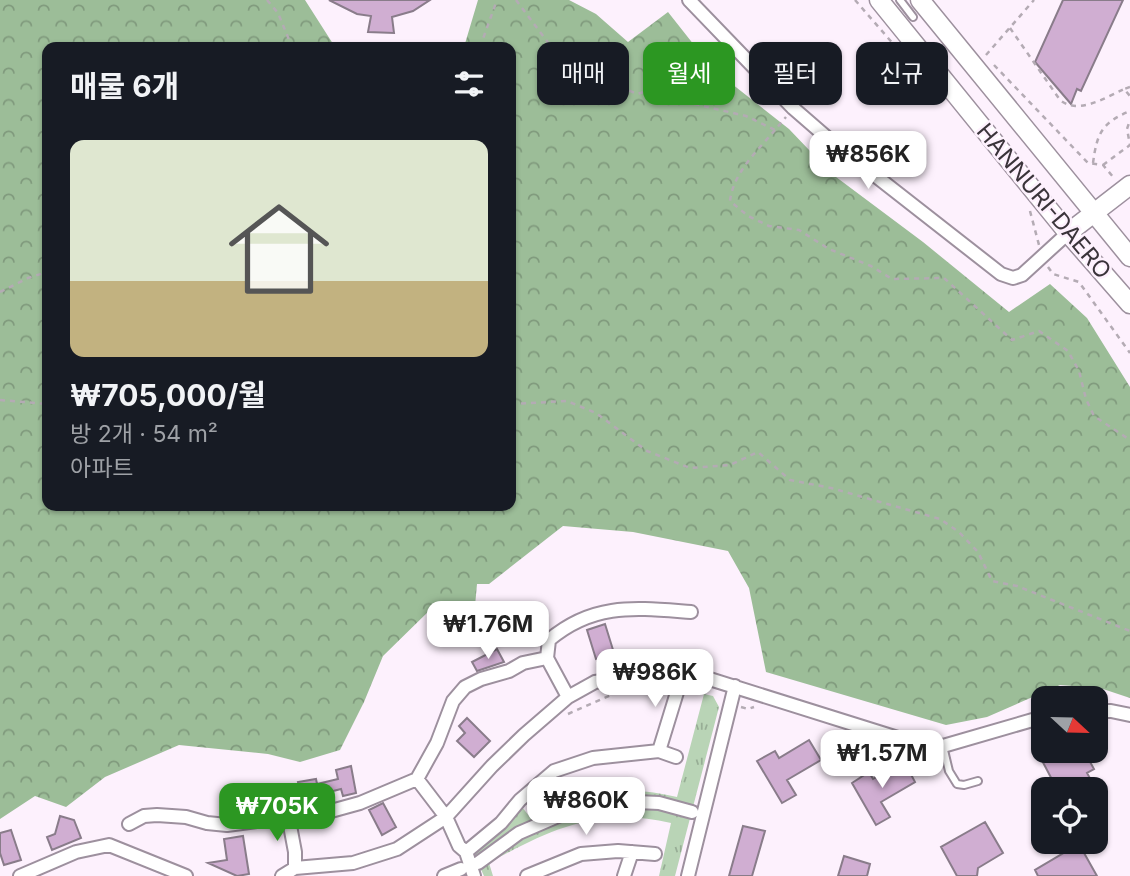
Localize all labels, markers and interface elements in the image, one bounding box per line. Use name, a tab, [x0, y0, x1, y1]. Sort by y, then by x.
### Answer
chip: 매매	[537, 42, 629, 105]
chip: 월세	[643, 42, 735, 105]
chip: 필터	[749, 42, 842, 105]
chip: 신규	[856, 42, 948, 105]
icon: filters	[450, 65, 488, 103]
text: 매물 6개	[70, 68, 179, 104]
street label: HANNURI-DAERO	[971, 118, 1117, 284]
pin: ₩856K	[819, 132, 917, 191]
text: ₩856K	[825, 140, 911, 168]
icon: home	[216, 186, 342, 312]
text: ₩705,000/월	[70, 377, 266, 413]
text: 방 2개 · 54 m²	[70, 420, 218, 448]
text: 아파트	[70, 454, 133, 482]
pin: ₩1.76M	[431, 602, 545, 661]
text: ₩1.76M	[443, 610, 533, 638]
pin: ₩986K	[606, 650, 704, 709]
text: ₩986K	[612, 658, 698, 686]
north arrow	[1031, 686, 1108, 763]
map controls	[1031, 686, 1108, 854]
pin: ₩1.57M	[825, 730, 939, 790]
text: ₩1.57M	[837, 739, 927, 767]
button: locate	[1031, 777, 1108, 854]
pin: ₩860K	[537, 778, 635, 837]
pin: ₩705K	[228, 784, 326, 843]
text: ₩860K	[543, 786, 629, 814]
text: ₩705K	[235, 792, 319, 820]

